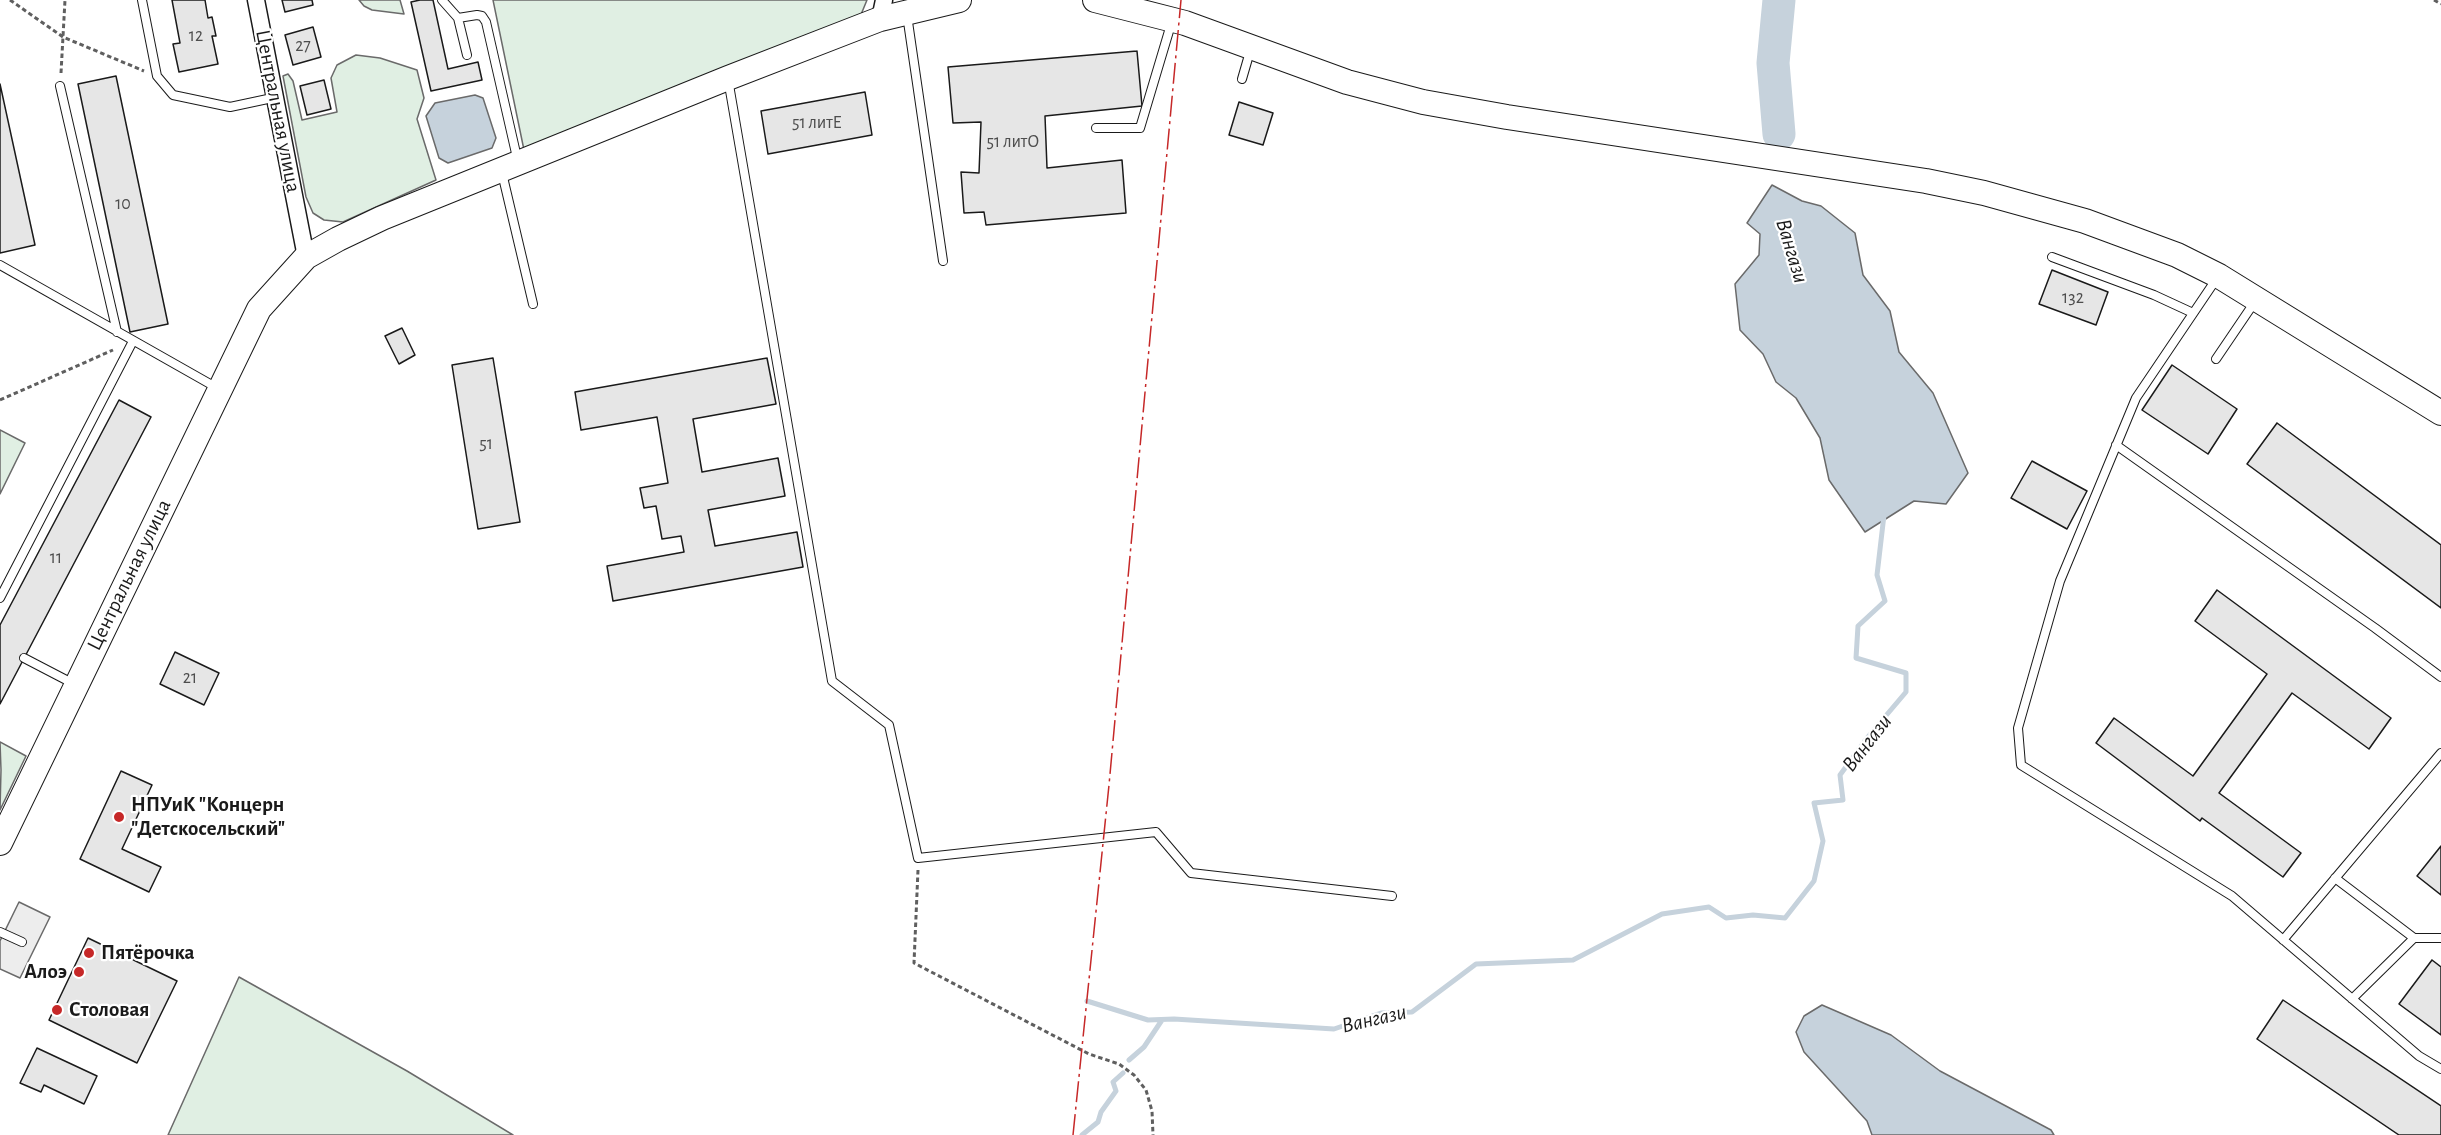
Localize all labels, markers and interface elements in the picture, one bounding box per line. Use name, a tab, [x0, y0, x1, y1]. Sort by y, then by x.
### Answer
house number: 12	[189, 25, 203, 47]
street label: Центральная улица	[250, 27, 306, 195]
house number: 27	[295, 35, 311, 57]
house number: 51 литЕ	[792, 112, 842, 134]
house number: 51 литО	[987, 131, 1039, 153]
house number: 10	[115, 193, 131, 215]
water label: Вангази	[1770, 216, 1814, 286]
house number: 132	[2062, 287, 2084, 309]
house number: 51	[479, 433, 493, 455]
street label: Центральная улица	[81, 495, 177, 655]
house number: 11	[50, 547, 62, 569]
house number: 21	[183, 667, 197, 689]
water label: Вангази	[1836, 709, 1898, 777]
place label: НПУиК "Концерн "Детскосельский"	[131, 792, 285, 842]
marker: НПУиК "Концерн "Детскосельский"	[112, 810, 126, 824]
place label: Пятёрочка	[101, 940, 195, 966]
marker: Пятёрочка	[82, 946, 96, 960]
place label: Алоэ	[24, 959, 67, 985]
marker: Алоэ	[72, 965, 86, 979]
place label: Столовая	[69, 997, 150, 1023]
water label: Вангази	[1339, 999, 1409, 1039]
marker: Столовая	[50, 1003, 64, 1017]

